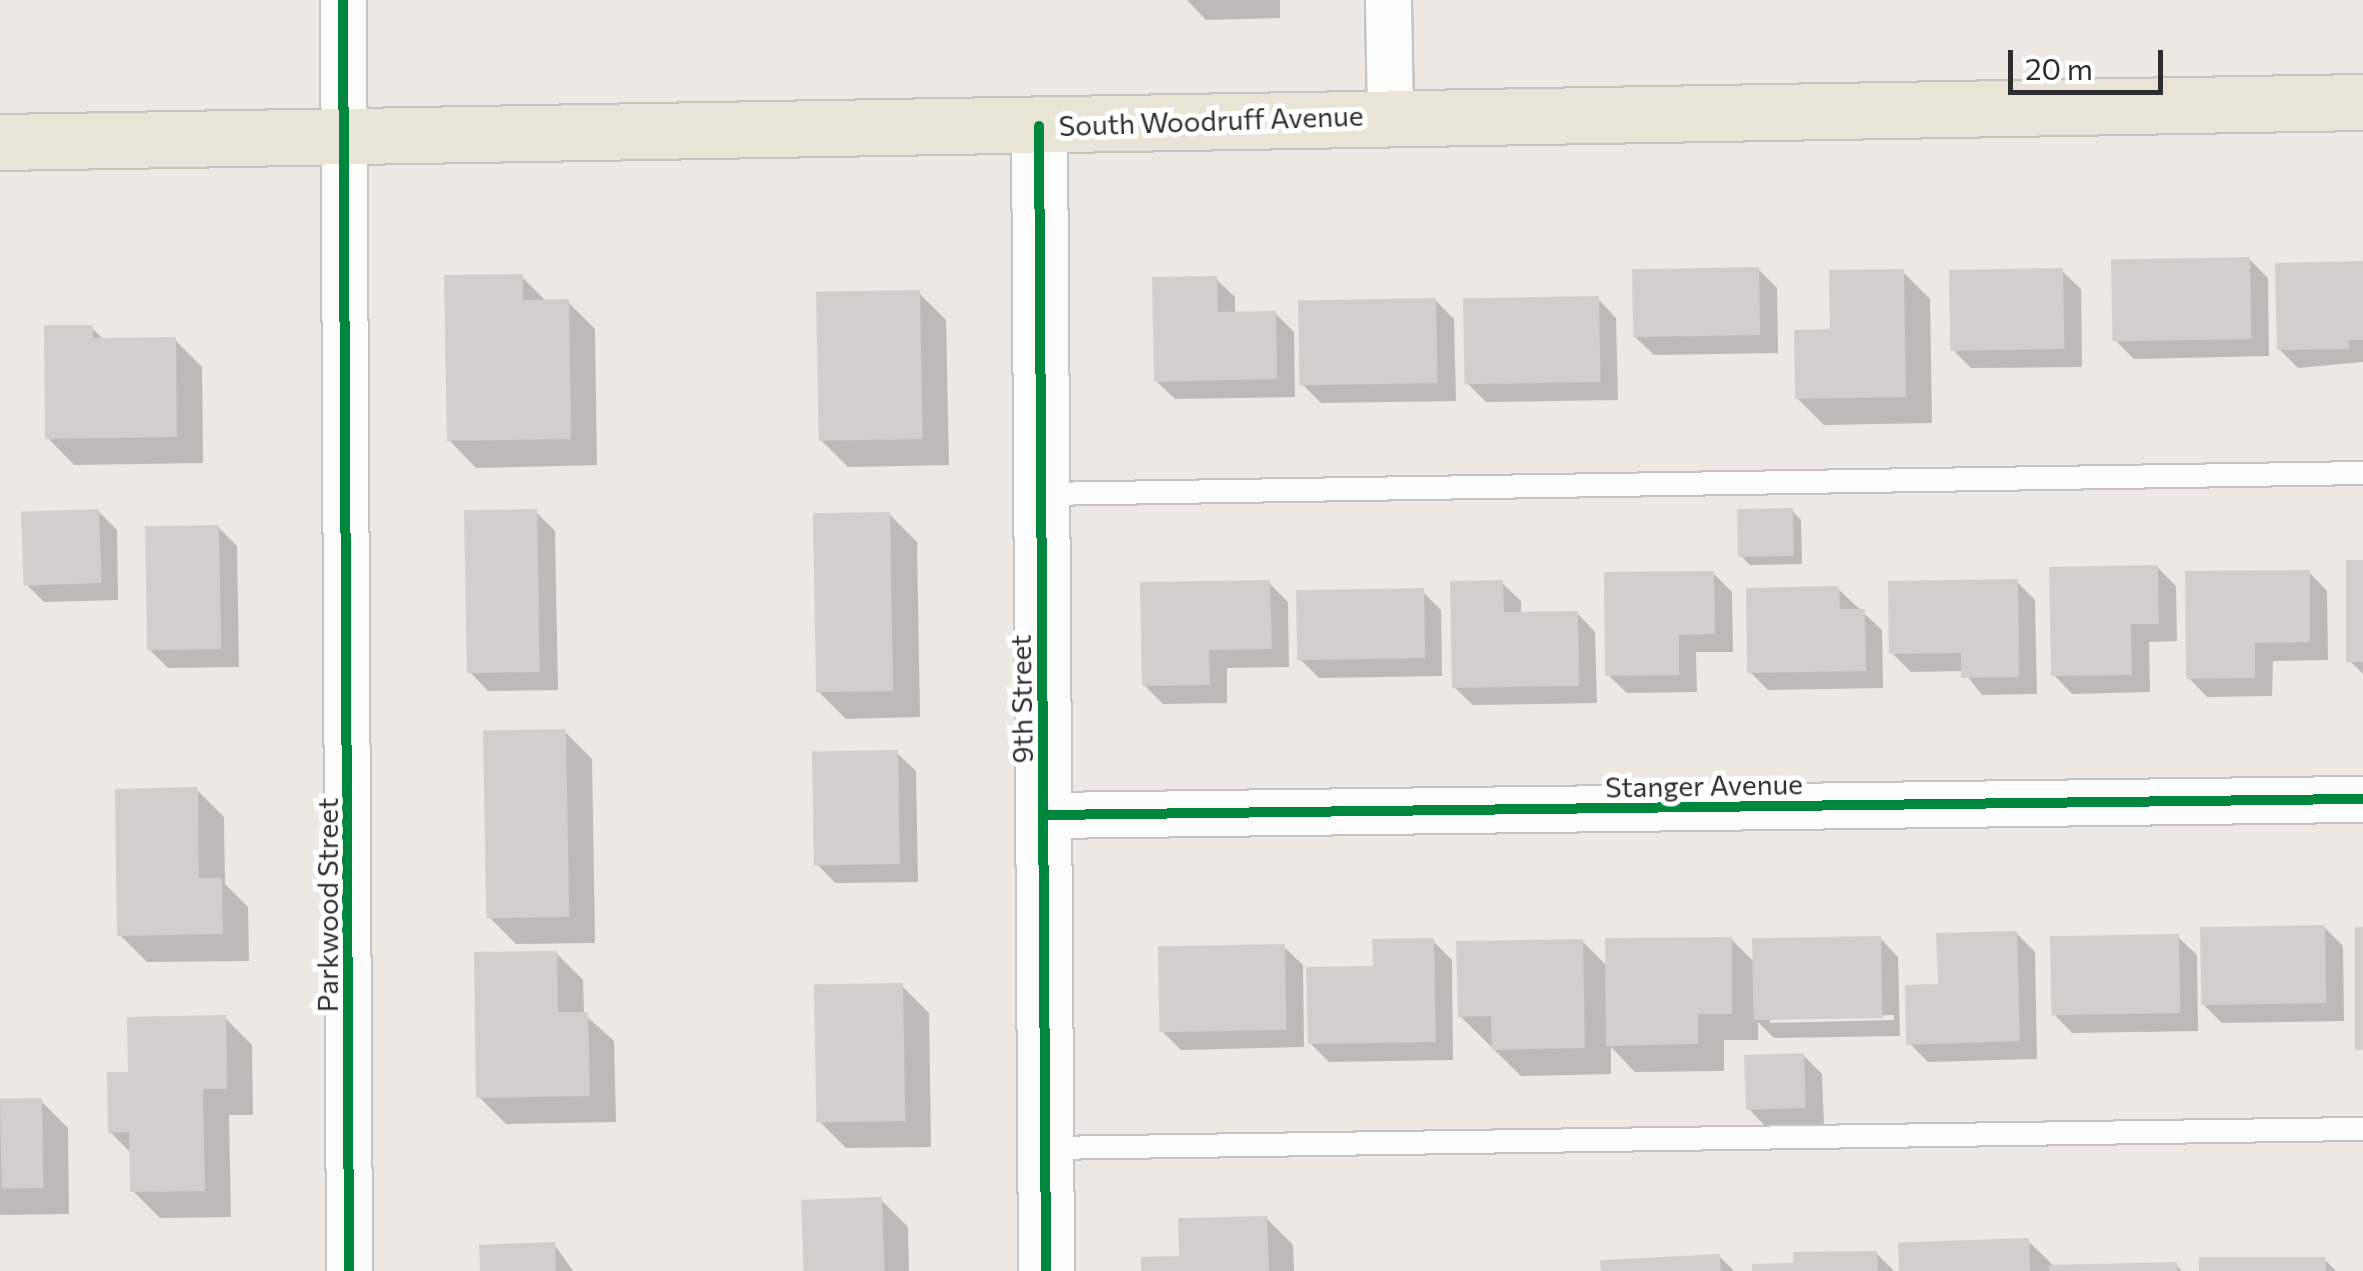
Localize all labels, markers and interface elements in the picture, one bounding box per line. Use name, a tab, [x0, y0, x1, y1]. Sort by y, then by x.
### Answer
scale bar	[2013, 30, 2168, 92]
text: 20 m	[2025, 49, 2093, 86]
street label: South Woodruff Avenue	[1058, 98, 1364, 142]
street label: 9th Street	[1003, 634, 1039, 764]
street label: Stanger Avenue	[1605, 766, 1803, 804]
street label: Parkwood Street	[310, 798, 344, 1012]

